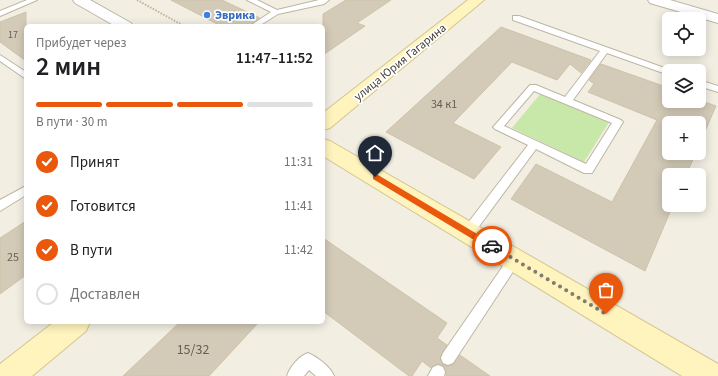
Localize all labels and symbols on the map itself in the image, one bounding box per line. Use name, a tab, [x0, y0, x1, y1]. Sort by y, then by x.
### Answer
place label: Эврика	[215, 7, 255, 24]
marker: Эврика	[202, 10, 212, 20]
street label: улица Юрия Гагарина	[350, 20, 450, 105]
house number: 17	[8, 28, 18, 42]
house number: 34 к1	[431, 96, 457, 113]
pin	[358, 136, 392, 177]
courier	[472, 226, 512, 266]
house number: 25	[7, 249, 19, 266]
pin	[589, 273, 623, 314]
house number: 15/32	[177, 340, 209, 360]

